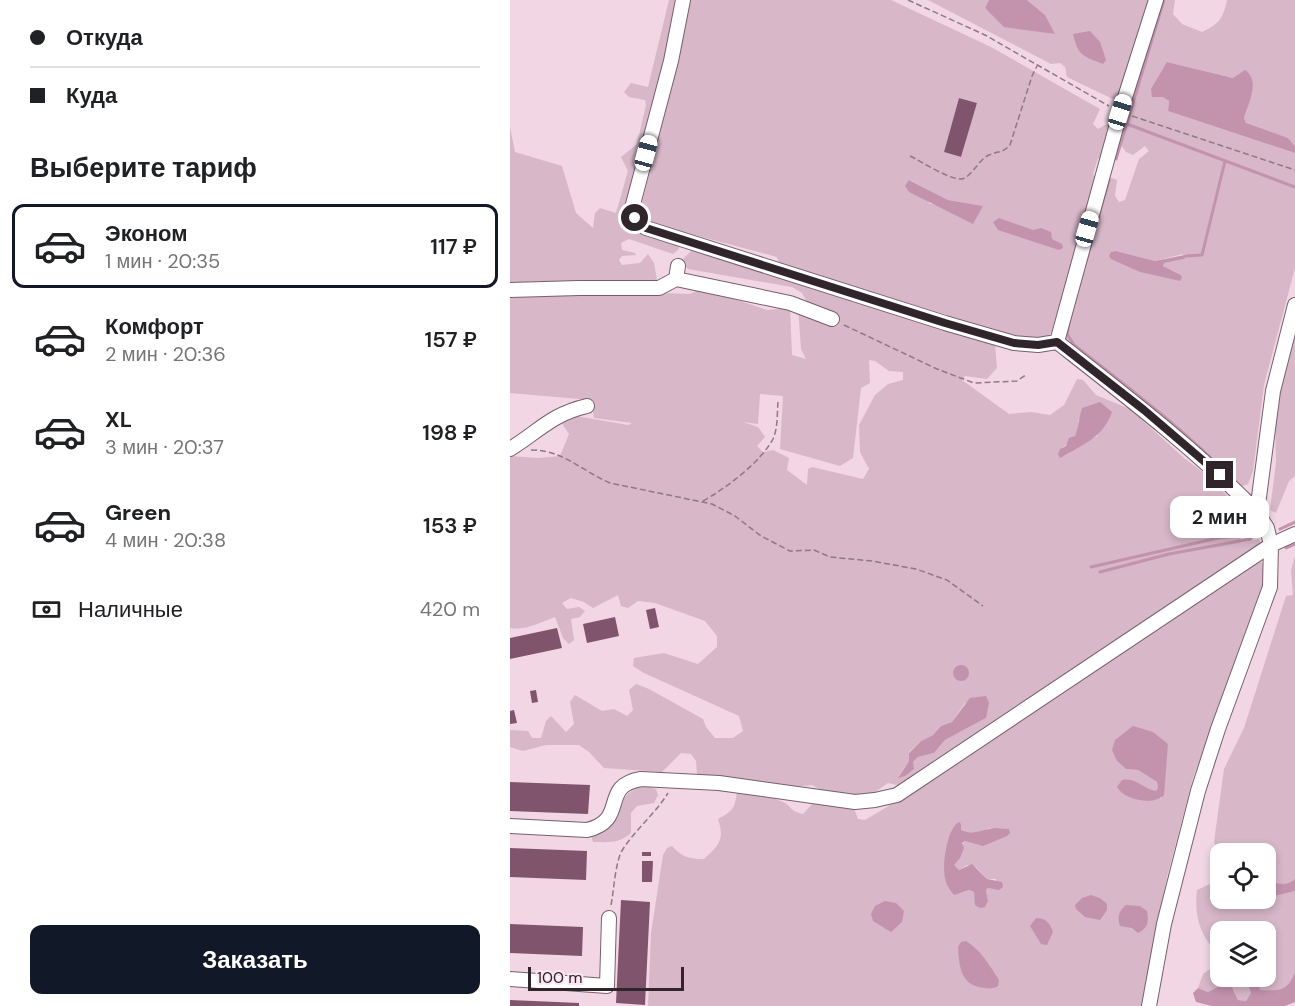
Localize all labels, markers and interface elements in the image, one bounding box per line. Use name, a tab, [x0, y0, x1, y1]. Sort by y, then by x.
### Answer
text: Откуда	[66, 23, 143, 52]
text: Куда	[66, 81, 117, 110]
car	[1106, 92, 1134, 132]
car	[633, 133, 659, 173]
text: Выберите тариф	[30, 150, 257, 185]
route start	[621, 204, 648, 231]
car	[1073, 209, 1101, 249]
icon: car	[33, 219, 87, 273]
text: Эконом	[105, 219, 188, 248]
text: 117 ₽	[430, 232, 477, 261]
text: 1 мин · 20:35	[105, 248, 220, 274]
icon: car	[33, 312, 87, 366]
text: Комфорт	[105, 312, 204, 341]
text: 157 ₽	[425, 325, 477, 354]
text: 2 мин · 20:36	[105, 341, 226, 367]
icon: car	[33, 405, 87, 459]
text: XL	[105, 405, 132, 434]
text: 198 ₽	[422, 418, 477, 447]
text: 3 мин · 20:37	[105, 434, 224, 460]
route end	[1206, 461, 1233, 488]
callout: 2 мин	[1170, 496, 1270, 538]
icon: car	[33, 498, 87, 552]
text: Green	[105, 498, 171, 527]
text: 2 мин	[1192, 504, 1247, 530]
text: 153 ₽	[423, 511, 477, 540]
text: 4 мин · 20:38	[105, 527, 226, 553]
icon: cash	[30, 593, 63, 626]
text: Наличные	[78, 595, 183, 624]
text: 420 m	[420, 596, 480, 622]
map controls	[1210, 843, 1276, 987]
button: locate	[1210, 843, 1276, 909]
button: layers	[1210, 921, 1276, 987]
button: Заказать	[30, 925, 480, 994]
scale bar	[528, 964, 684, 992]
text: 100 m	[537, 967, 582, 988]

